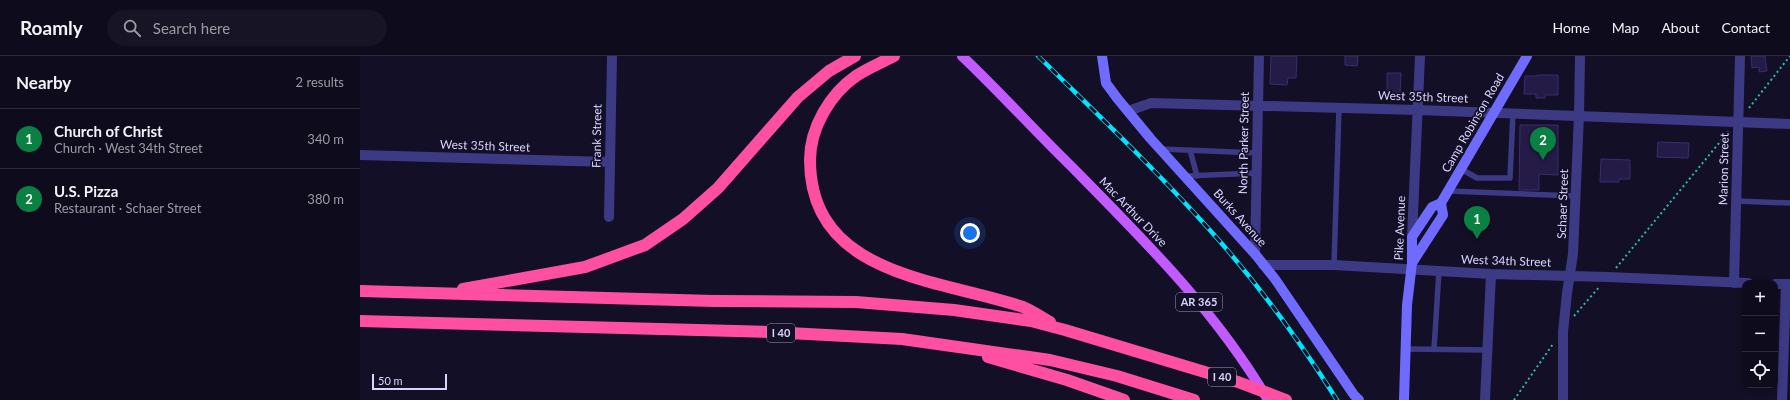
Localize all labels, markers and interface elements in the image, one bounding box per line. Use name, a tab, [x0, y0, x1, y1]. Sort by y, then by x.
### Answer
search box	[107, 10, 387, 46]
text: Roamly	[20, 16, 83, 39]
icon: search	[121, 17, 143, 39]
text: Search here	[153, 19, 230, 37]
text: Home	[1552, 19, 1590, 36]
text: Map	[1612, 19, 1639, 36]
text: About	[1661, 19, 1699, 36]
text: Contact	[1721, 19, 1770, 36]
street label: Camp Robinson Road	[1438, 70, 1507, 175]
text: Nearby	[16, 72, 71, 93]
text: 2 results	[296, 74, 344, 90]
street label: West 35th Street	[1378, 87, 1469, 106]
street label: North Parker Street	[1235, 91, 1252, 194]
street label: Frank Street	[588, 103, 605, 168]
text: Church of Christ	[54, 122, 163, 140]
pin: 2	[1530, 127, 1556, 160]
text: 1	[25, 131, 33, 147]
text: 340 m	[307, 131, 344, 147]
street label: Marion Street	[1715, 132, 1732, 205]
street label: West 35th Street	[440, 136, 531, 155]
text: Church · West 34th Street	[54, 140, 203, 156]
street label: Schaer Street	[1554, 168, 1571, 239]
street label: Mac Arthur Drive	[1096, 174, 1170, 250]
text: U.S. Pizza	[54, 182, 118, 200]
street label: Burks Avenue	[1211, 186, 1270, 250]
text: 2	[25, 191, 33, 207]
text: 380 m	[307, 191, 344, 207]
street label: Pike Avenue	[1391, 195, 1408, 260]
text: Restaurant · Schaer Street	[54, 200, 201, 216]
pin: 1	[1464, 206, 1490, 239]
your location	[960, 223, 980, 243]
street label: West 34th Street	[1461, 251, 1552, 270]
map controls	[1742, 280, 1778, 388]
button: +	[1742, 280, 1778, 316]
road number: AR 365	[1176, 293, 1222, 311]
button: −	[1742, 316, 1778, 352]
road number: I 40	[767, 324, 795, 342]
button: locate	[1742, 352, 1778, 388]
road number: I 40	[1208, 368, 1236, 386]
scale bar	[372, 372, 447, 391]
text: 50 m	[378, 374, 403, 387]

